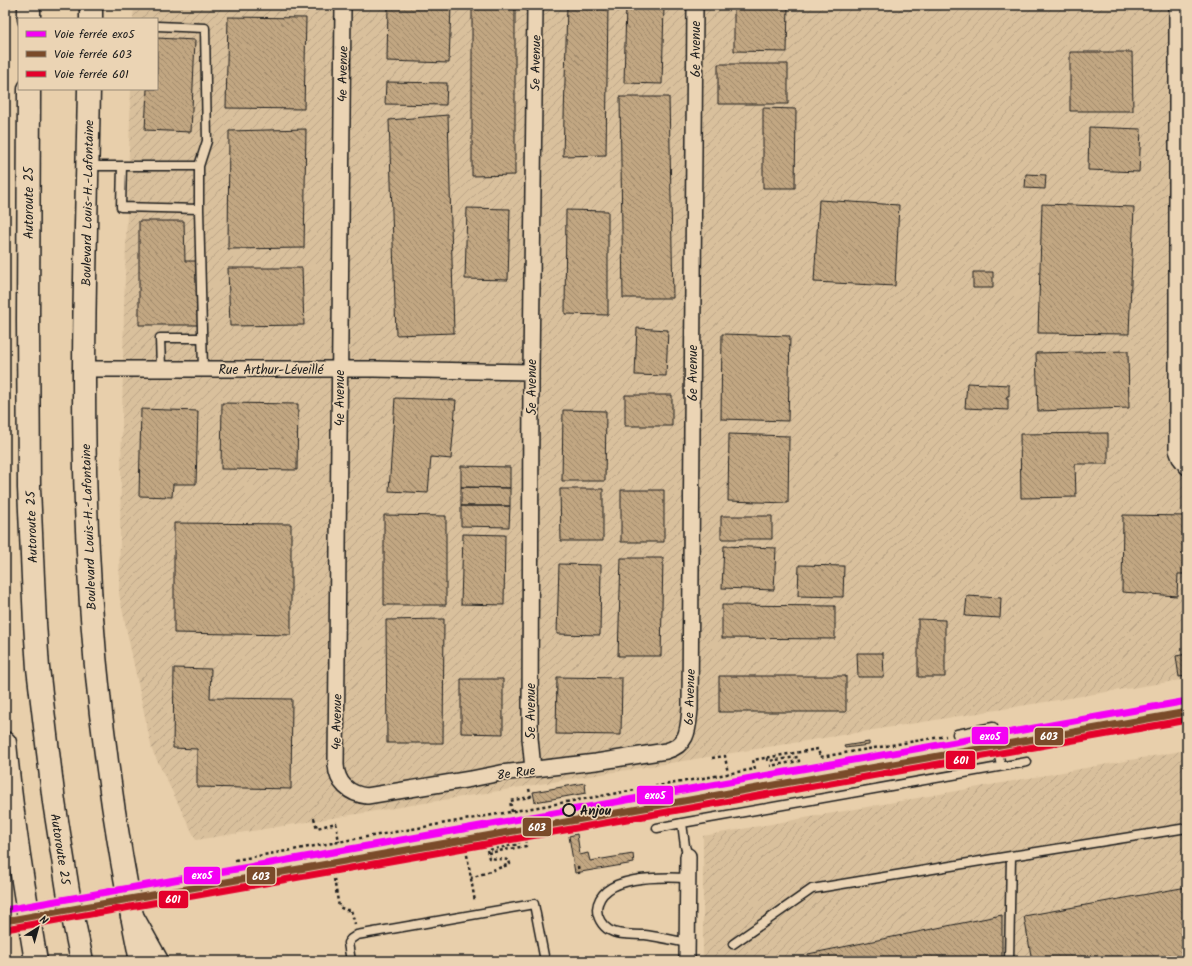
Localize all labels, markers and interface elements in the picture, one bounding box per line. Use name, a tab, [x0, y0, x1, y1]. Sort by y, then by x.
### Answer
legend	[18, 18, 158, 90]
street label: 6e Avenue	[686, 21, 707, 77]
text: Voie ferrée exo5	[54, 25, 136, 44]
street label: 5e Avenue	[526, 35, 547, 91]
text: Voie ferrée 603	[54, 45, 132, 64]
street label: 4e Avenue	[333, 45, 354, 102]
text: Voie ferrée 601	[54, 65, 129, 84]
street label: Boulevard Louis-H.-Lafontaine	[77, 119, 100, 286]
street label: Autoroute 25	[19, 166, 40, 239]
street label: 6e Avenue	[683, 345, 704, 401]
street label: 5e Avenue	[522, 359, 543, 415]
street label: Rue Arthur-Léveillé	[219, 360, 325, 381]
street label: 4e Avenue	[330, 370, 351, 426]
street label: Boulevard Louis-H.-Lafontaine	[76, 443, 103, 611]
street label: Autoroute 25	[21, 490, 44, 563]
street label: 6e Avenue	[679, 668, 702, 726]
street label: 5e Avenue	[521, 683, 542, 739]
street label: 4e Avenue	[327, 693, 348, 750]
line badge: exo5	[971, 726, 1009, 745]
line badge: 603	[1034, 727, 1064, 746]
text: exo5	[979, 728, 1002, 746]
text: 603	[1040, 728, 1058, 746]
line badge: 601	[945, 750, 976, 770]
text: 601	[954, 752, 969, 770]
street label: 8e Rue	[496, 760, 537, 787]
line badge: exo5	[636, 785, 674, 805]
text: exo5	[644, 787, 667, 805]
place label: Anjou	[580, 801, 612, 822]
marker: Anjou	[562, 803, 576, 817]
street label: Autoroute 25	[44, 812, 76, 888]
line badge: 603	[522, 817, 552, 837]
text: 603	[528, 819, 546, 837]
line badge: exo5	[183, 866, 221, 885]
line badge: 603	[246, 866, 276, 885]
text: exo5	[191, 867, 214, 885]
text: 603	[252, 868, 270, 886]
line badge: 601	[158, 890, 189, 909]
text: 601	[166, 891, 181, 909]
north arrow	[18, 908, 58, 948]
text: N	[35, 912, 52, 930]

